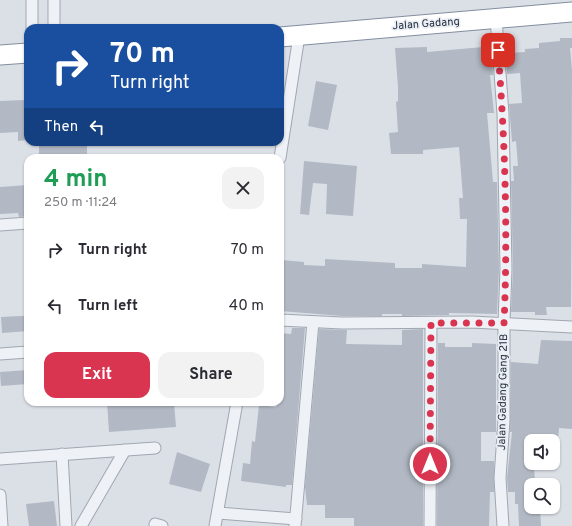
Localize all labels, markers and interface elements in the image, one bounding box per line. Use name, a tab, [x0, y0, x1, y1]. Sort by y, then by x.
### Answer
street label: Jalan Gadang	[392, 15, 460, 33]
pin	[481, 33, 515, 67]
text: 70 m	[110, 37, 175, 73]
icon: arrive	[487, 39, 509, 61]
icon: right	[44, 40, 96, 92]
text: Turn right	[110, 72, 190, 95]
icon: left	[86, 116, 108, 138]
text: Then	[44, 118, 78, 137]
text: 4 min	[44, 165, 107, 195]
button: close	[222, 167, 264, 209]
text: 250 m · 11:24	[44, 195, 117, 211]
icon: right	[44, 239, 66, 261]
text: Turn right	[78, 241, 147, 260]
text: 70 m	[231, 241, 264, 260]
icon: left	[44, 295, 66, 317]
text: Turn left	[78, 297, 138, 316]
text: 40 m	[229, 297, 264, 316]
street label: Jalan Gadang Gang 21B	[495, 333, 511, 451]
button: Exit	[44, 352, 150, 398]
button: Share	[158, 352, 264, 398]
map controls	[524, 434, 560, 514]
button: sound	[524, 434, 560, 470]
position arrow	[409, 443, 451, 485]
button: search	[524, 478, 560, 514]

